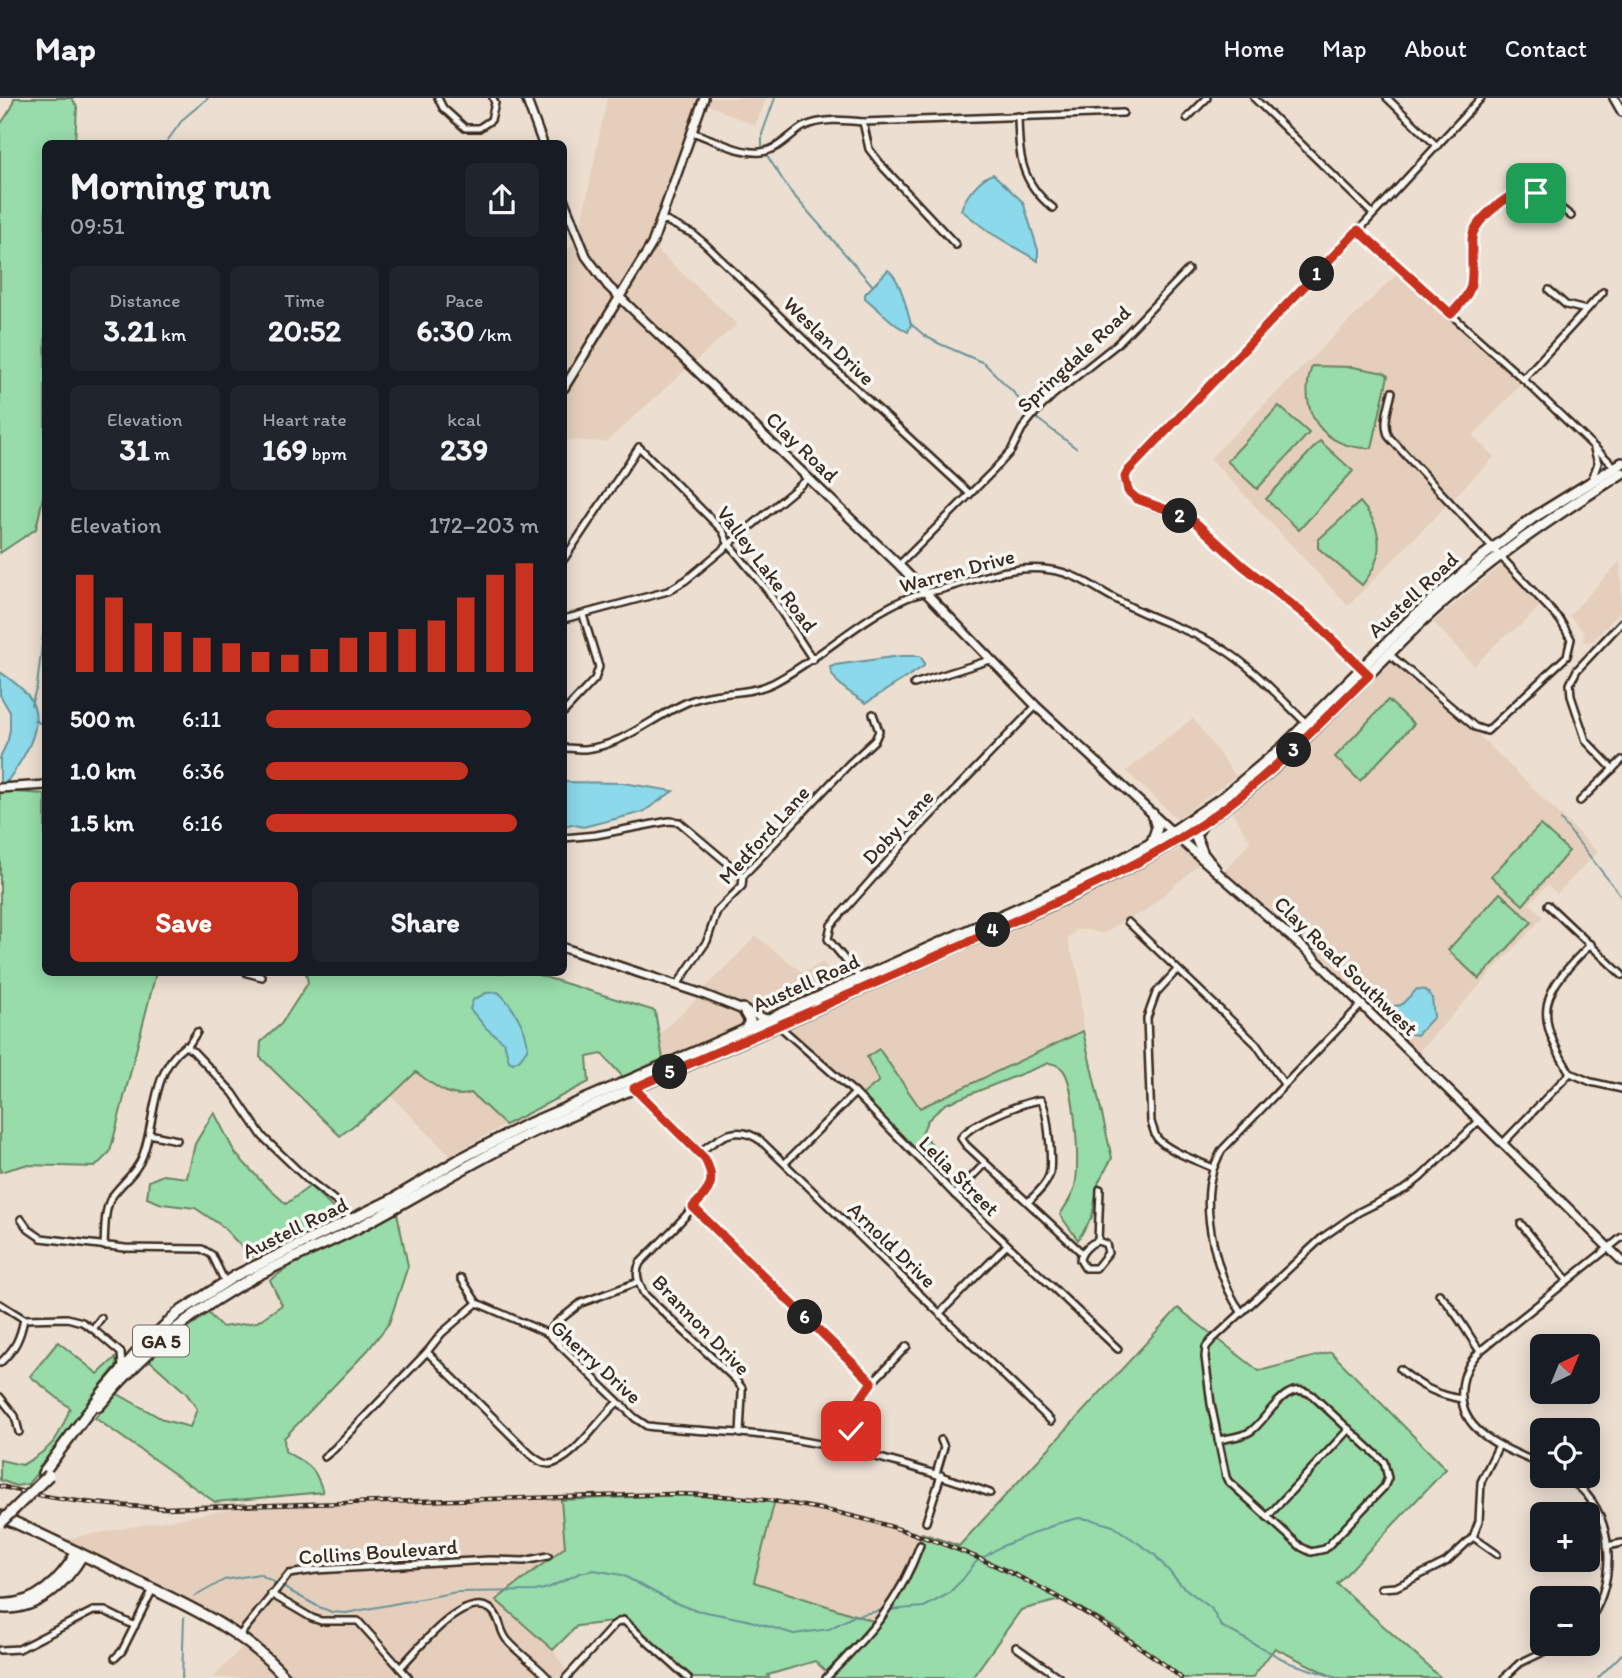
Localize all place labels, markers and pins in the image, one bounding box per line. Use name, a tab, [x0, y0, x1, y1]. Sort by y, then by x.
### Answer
pin	[1506, 163, 1566, 223]
pin: 1	[1300, 256, 1334, 292]
pin: 2	[1162, 498, 1198, 534]
pin: 3	[1276, 732, 1312, 768]
pin: 4	[976, 912, 1010, 948]
pin: 5	[652, 1054, 688, 1090]
pin: 6	[788, 1300, 822, 1334]
pin	[821, 1401, 881, 1461]

